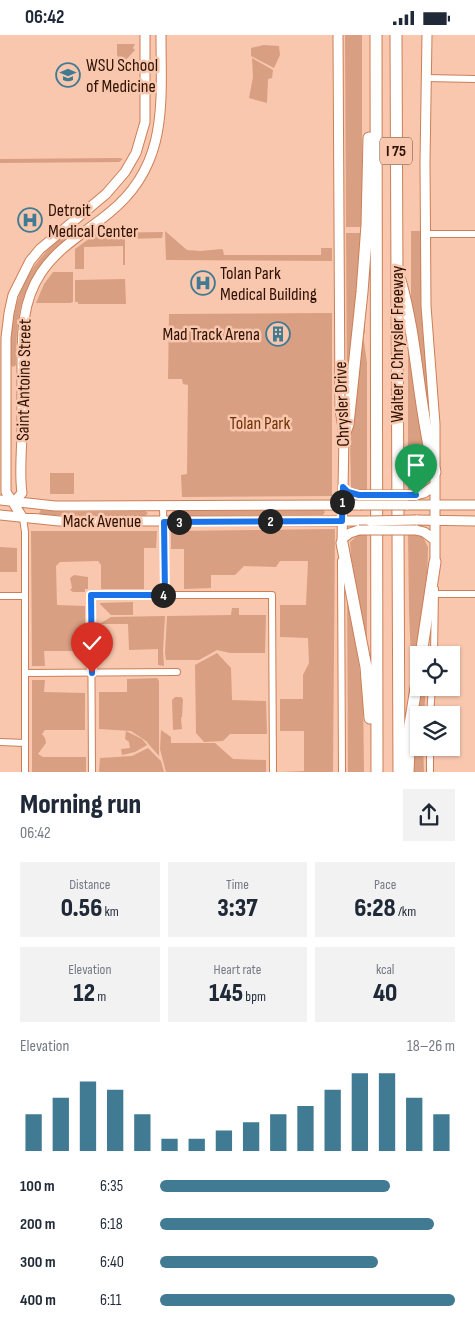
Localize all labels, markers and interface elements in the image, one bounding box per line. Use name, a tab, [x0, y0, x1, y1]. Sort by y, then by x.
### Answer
text: 06:42	[25, 6, 64, 29]
place label: WSU School of Medicine	[86, 55, 158, 97]
school or university icon: WSU School of Medicine	[55, 62, 81, 88]
road number: I 75	[380, 137, 412, 165]
place label: Detroit Medical Center	[48, 200, 138, 242]
hospital icon: Detroit Medical Center	[17, 207, 43, 233]
place label: Tolan Park Medical Building	[220, 263, 317, 305]
street label: Walter P. Chrysler Freeway	[387, 265, 408, 422]
hospital icon: Tolan Park Medical Building	[190, 270, 216, 296]
street label: Saint Antoine Street	[12, 318, 36, 441]
building icon: Mad Track Arena	[265, 321, 291, 347]
place label: Mad Track Arena	[162, 324, 260, 345]
street label: Chrysler Drive	[330, 361, 354, 447]
park label: Tolan Park	[230, 413, 291, 434]
pin	[395, 444, 437, 495]
icon: arrive	[402, 451, 430, 479]
pin: 1	[330, 489, 354, 515]
text: 1	[340, 494, 345, 511]
pin: 3	[166, 509, 192, 535]
pin: 2	[258, 509, 282, 533]
street label: Mack Avenue	[63, 511, 141, 532]
text: 2	[267, 513, 274, 530]
text: 3	[176, 514, 183, 531]
pin: 4	[150, 583, 176, 607]
text: 4	[160, 587, 167, 604]
pin	[71, 622, 113, 673]
icon: check	[78, 629, 106, 657]
map controls	[410, 646, 460, 756]
button: locate	[410, 646, 460, 696]
button: layers	[410, 706, 460, 756]
text: Morning run	[20, 788, 141, 821]
button: share	[403, 789, 455, 841]
text: 06:42	[20, 824, 51, 843]
text: Distance	[69, 876, 110, 893]
text: Time	[226, 876, 249, 893]
text: Pace	[374, 876, 396, 893]
text: 0.56	[61, 893, 102, 924]
text: 3:37	[217, 893, 258, 924]
text: 6:28	[354, 893, 396, 924]
text: km	[102, 903, 119, 920]
text: /km	[396, 903, 416, 920]
text: Elevation	[68, 961, 111, 978]
text: Heart rate	[214, 961, 261, 978]
text: kcal	[376, 961, 394, 978]
text: 12	[73, 978, 95, 1009]
text: 145	[209, 978, 243, 1009]
text: 40	[373, 978, 397, 1009]
text: m	[95, 988, 106, 1005]
text: bpm	[243, 988, 266, 1005]
text: Elevation	[20, 1037, 69, 1056]
text: 18–26 m	[407, 1037, 455, 1056]
text: 100 m	[20, 1177, 55, 1196]
text: 6:35	[100, 1177, 123, 1196]
text: 200 m	[20, 1215, 55, 1234]
text: 6:18	[100, 1215, 123, 1234]
text: 300 m	[20, 1253, 56, 1272]
text: 6:40	[100, 1253, 124, 1272]
text: 400 m	[20, 1291, 56, 1310]
text: 6:11	[100, 1291, 121, 1310]

